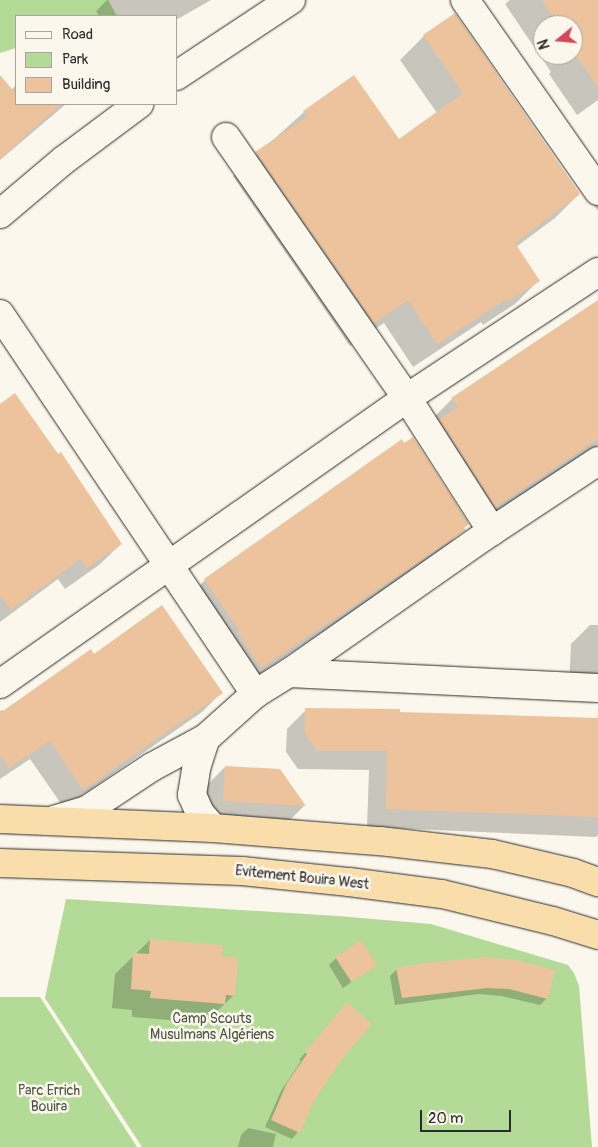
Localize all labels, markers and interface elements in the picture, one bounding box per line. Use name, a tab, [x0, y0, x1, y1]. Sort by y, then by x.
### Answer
legend	[15, 15, 178, 105]
north arrow	[533, 15, 583, 65]
text: Road	[62, 25, 93, 44]
text: N	[535, 37, 554, 51]
text: Park	[62, 50, 88, 69]
text: Building	[62, 75, 110, 94]
street label: Evitement Bouira West	[234, 863, 370, 893]
park label: Camp Scouts Musulmans Algériens	[150, 1011, 274, 1044]
park label: Parc Errich Bouira	[18, 1083, 80, 1116]
scale bar	[423, 1100, 514, 1132]
text: 20 m	[428, 1109, 463, 1128]

